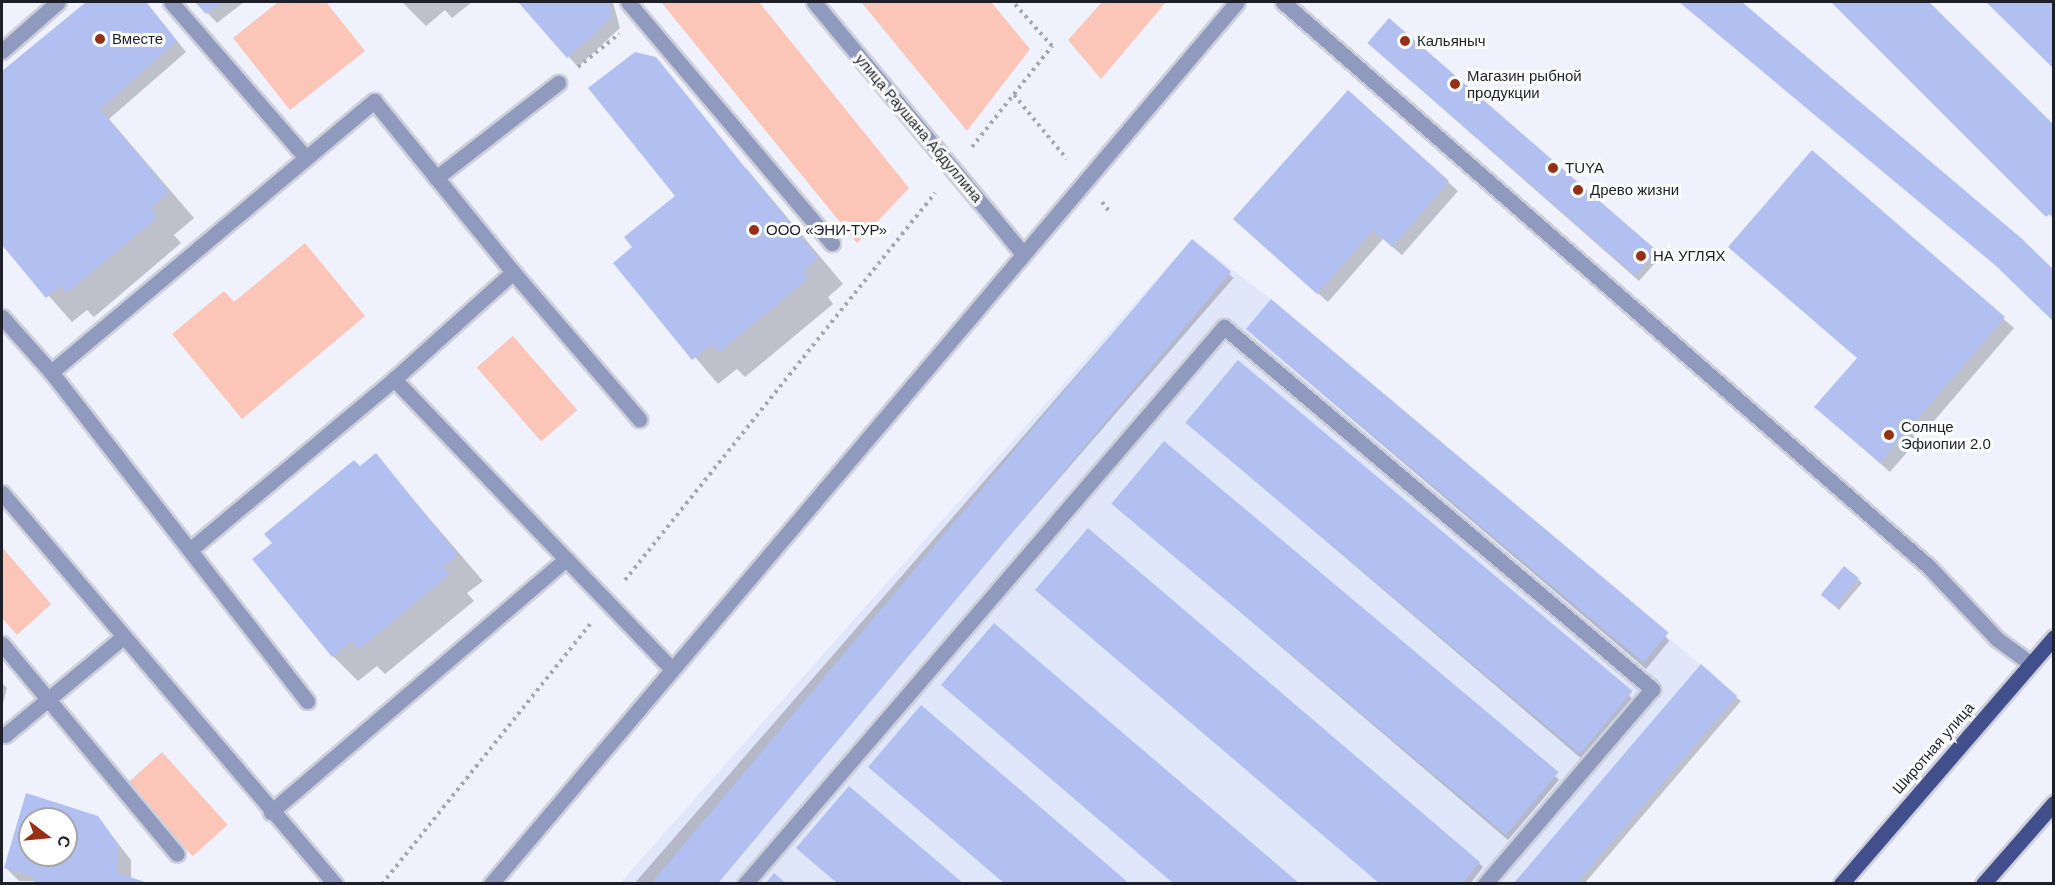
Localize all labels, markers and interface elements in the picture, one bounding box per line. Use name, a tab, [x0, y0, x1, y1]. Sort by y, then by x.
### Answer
place label: Вместе	[112, 30, 163, 48]
marker: Вместе	[93, 32, 107, 46]
place label: Кальяныч	[1417, 32, 1486, 50]
marker: Кальяныч	[1398, 34, 1412, 48]
street label: улица Раушана Абдуллина	[852, 50, 986, 206]
place label: Магазин рыбной продукции	[1467, 66, 1582, 101]
marker: Магазин рыбной продукции	[1448, 77, 1462, 91]
place label: TUYA	[1565, 159, 1604, 177]
marker: TUYA	[1546, 161, 1560, 175]
place label: Древо жизни	[1590, 181, 1679, 199]
marker: Древо жизни	[1571, 183, 1585, 197]
place label: ООО «ЭНИ-ТУР»	[766, 221, 887, 239]
marker: ООО «ЭНИ-ТУР»	[747, 223, 761, 237]
place label: НА УГЛЯХ	[1653, 247, 1725, 265]
marker: НА УГЛЯХ	[1634, 249, 1648, 263]
place label: Солнце Эфиопии 2.0	[1901, 417, 1991, 452]
marker: Солнце Эфиопии 2.0	[1882, 428, 1896, 442]
street label: Широтная улица	[1888, 699, 1978, 797]
north arrow	[18, 807, 78, 867]
text: С	[54, 834, 74, 849]

